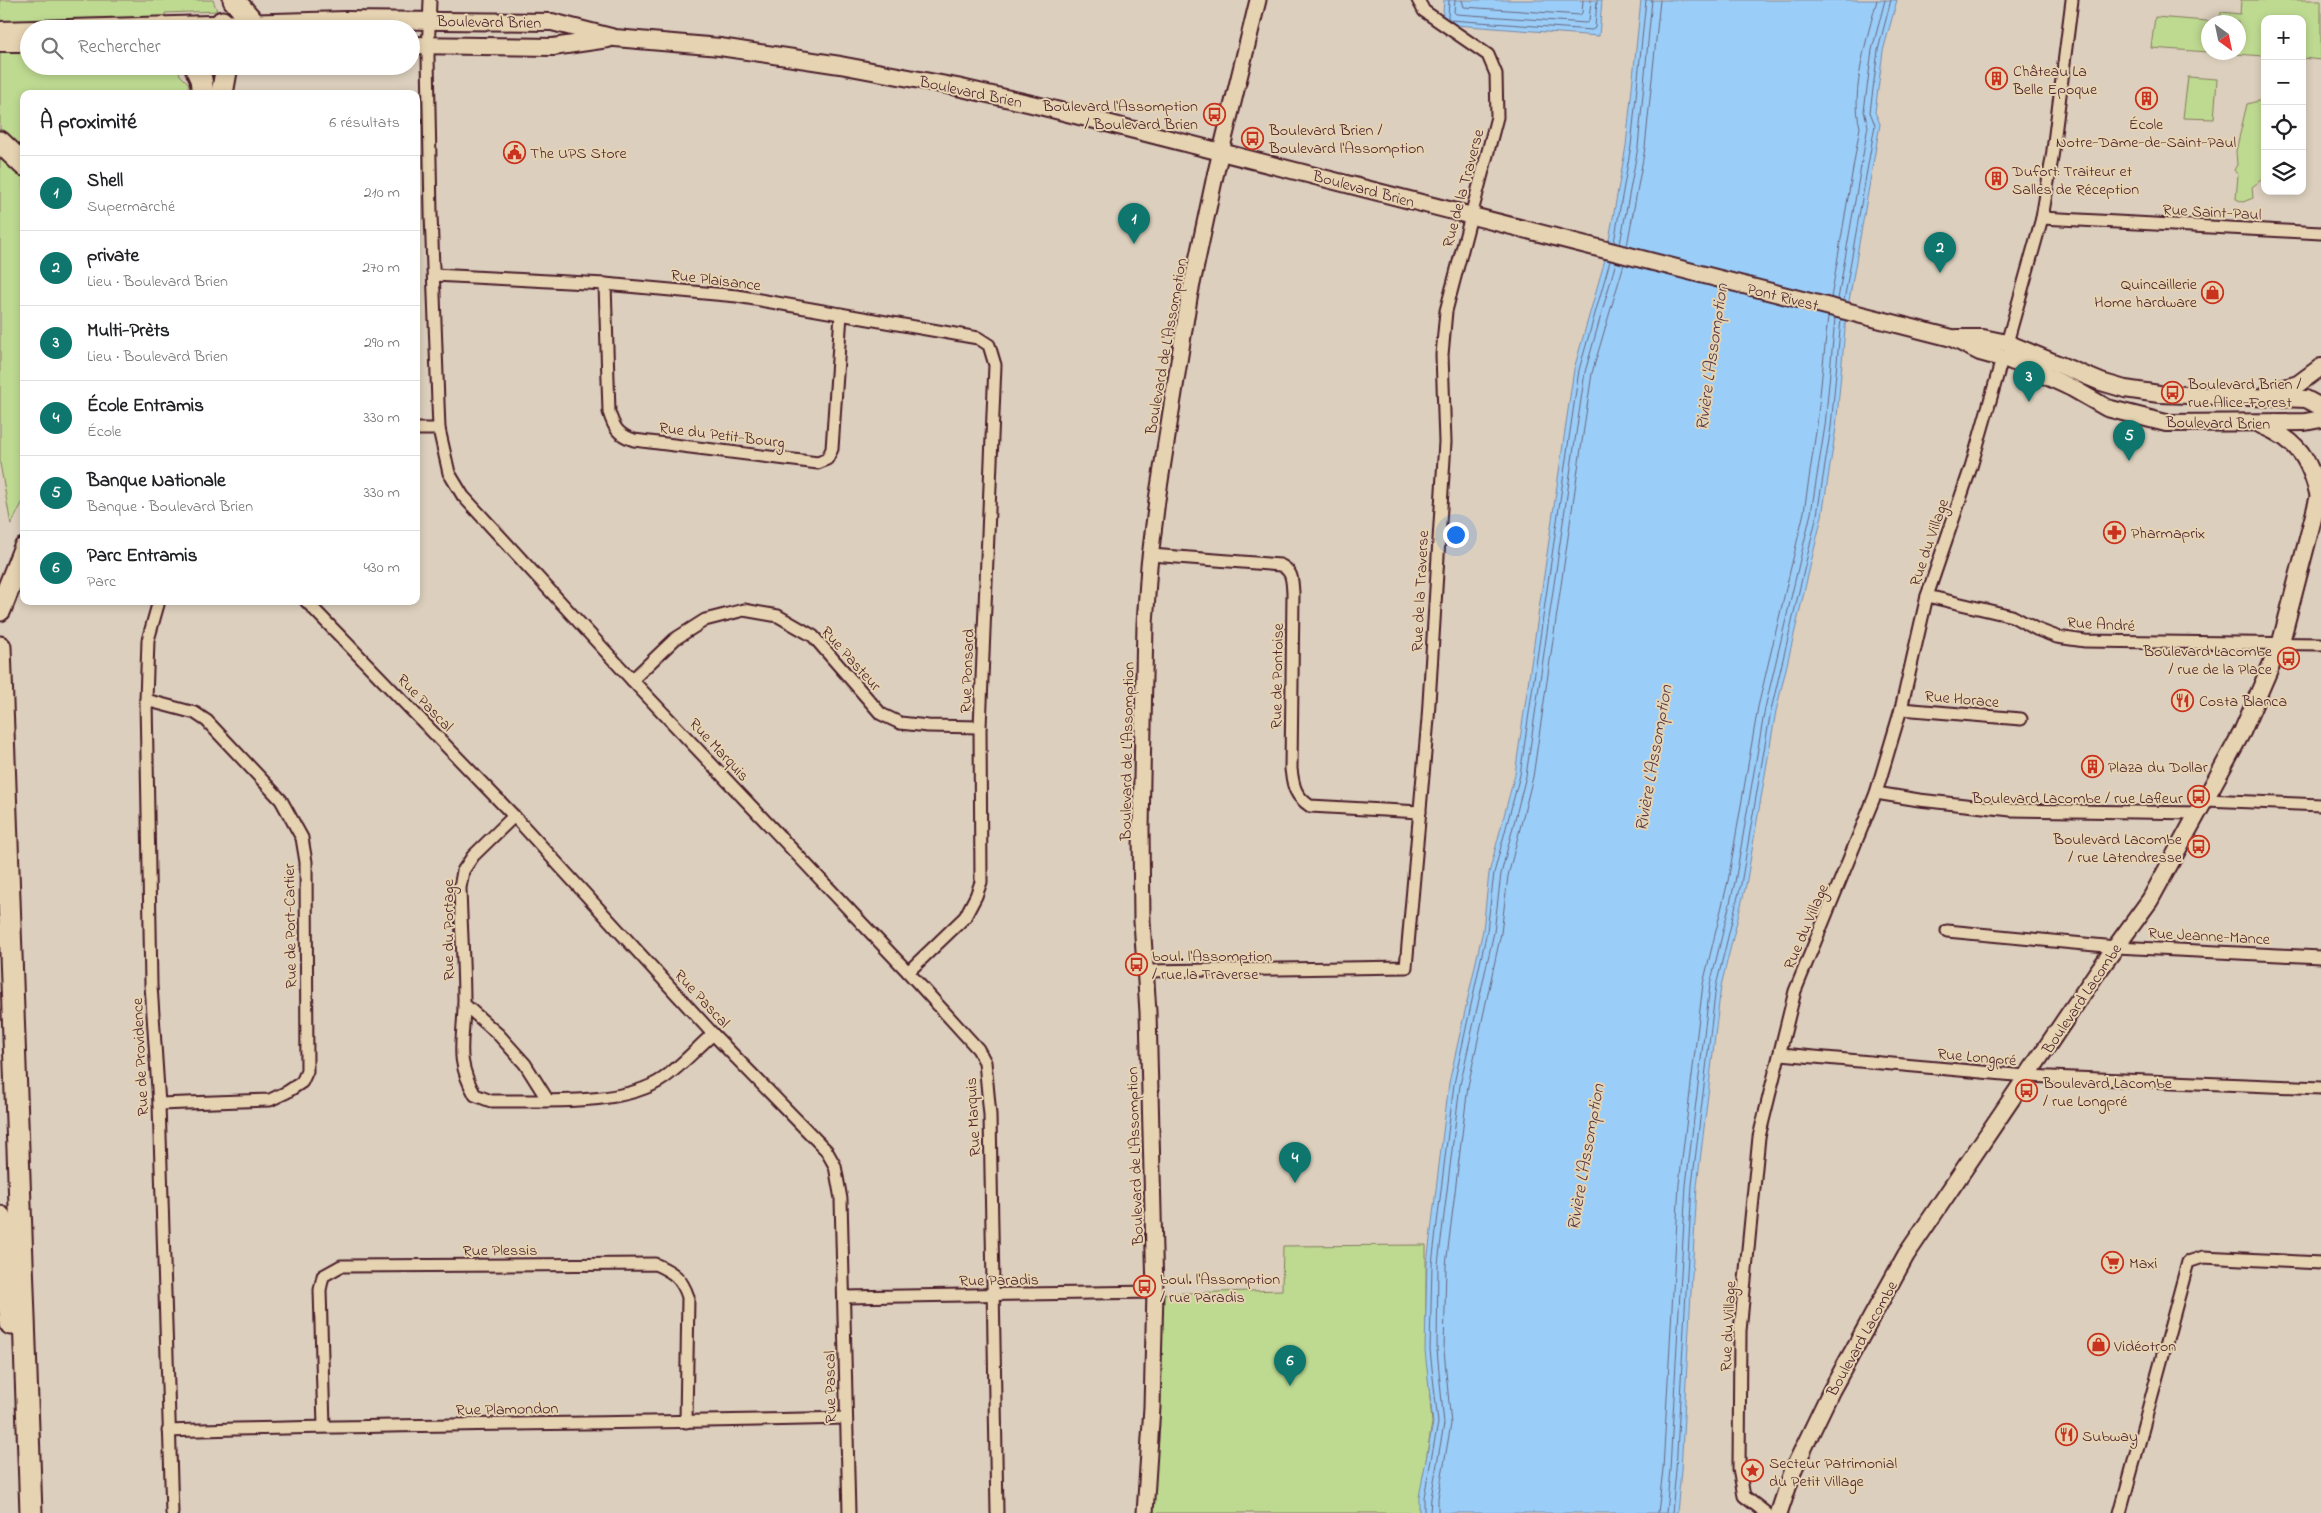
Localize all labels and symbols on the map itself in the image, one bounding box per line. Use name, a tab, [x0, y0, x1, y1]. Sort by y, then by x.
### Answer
street label: Boulevard Brien	[436, 10, 542, 36]
north arrow	[2201, 15, 2246, 60]
place label: Château La Belle Epoque	[2012, 60, 2098, 102]
building icon: Château La Belle Epoque	[1985, 67, 2009, 91]
street label: Boulevard Brien	[916, 70, 1024, 116]
building icon: École Notre-Dame-de-Saint-Paul	[2134, 87, 2158, 111]
place label: Boulevard l'Assomption / Boulevard Brien	[1042, 95, 1198, 137]
bus stop icon: Boulevard l'Assomption / Boulevard Brien	[1202, 102, 1226, 126]
place label: École Notre-Dame-de-Saint-Paul	[2056, 113, 2237, 155]
place label: Boulevard Brien / Boulevard l'Assomption	[1268, 119, 1424, 161]
bus stop icon: Boulevard Brien / Boulevard l'Assomption	[1241, 126, 1265, 150]
street label: Rue de la Traverse	[1437, 126, 1491, 250]
public building icon: The UPS Store	[502, 140, 526, 164]
place label: The UPS Store	[530, 142, 628, 166]
place label: Dufort: Traiteur et Salles de Réception	[2011, 160, 2139, 202]
street label: Boulevard Brien	[1309, 165, 1417, 215]
building icon: Dufort: Traiteur et Salles de Réception	[1984, 167, 2008, 191]
street label: Rue Saint-Paul	[2162, 198, 2262, 228]
pin: 1	[1118, 203, 1150, 244]
pin: 2	[1924, 232, 1956, 273]
street label: Boulevard de L'Assomption	[1139, 256, 1194, 437]
street label: Rue Plaisance	[669, 264, 763, 299]
place label: Quincaillerie Home hardware	[2094, 273, 2198, 315]
street label: Pont Rivest	[1744, 277, 1821, 319]
shop icon: Quincaillerie Home hardware	[2201, 280, 2225, 304]
water label: Rivière L'Assomption	[1690, 281, 1736, 432]
pin: 3	[2013, 361, 2045, 402]
place label: Boulevard Brien / rue Alice-Forest	[2187, 373, 2301, 415]
bus stop icon: Boulevard Brien / rue Alice-Forest	[2160, 380, 2184, 404]
street label: Boulevard Brien	[2165, 411, 2271, 437]
street label: Rue du Petit-Bourg	[657, 416, 786, 456]
pin: 5	[2113, 420, 2145, 461]
street label: Rue du Village	[1904, 495, 1956, 589]
pharmacy icon: Pharmaprix	[2103, 520, 2127, 544]
your location	[1443, 522, 1469, 548]
place label: Pharmaprix	[2131, 522, 2205, 546]
street label: Rue de la Traverse	[1406, 529, 1436, 652]
street label: Rue André	[2066, 611, 2136, 639]
street label: Rue Pasteur	[815, 621, 886, 697]
street label: Rue de Pontoise	[1265, 622, 1291, 729]
street label: Rue Ponsard	[955, 628, 981, 714]
place label: Boulevard Lacombe / rue de la Place	[2142, 640, 2273, 682]
bus stop icon: Boulevard Lacombe / rue de la Place	[2276, 647, 2300, 671]
street label: Boulevard de L'Assomption	[1114, 661, 1142, 842]
street label: Rue Pascal	[391, 669, 459, 738]
water label: Rivière L'Assomption	[1629, 682, 1681, 834]
street label: Rue Horace	[1924, 685, 2001, 715]
restaurant icon: Costa Blanca	[2171, 688, 2195, 712]
place label: Costa Blanca	[2199, 690, 2287, 714]
street label: Rue Marquis	[683, 713, 754, 788]
building icon: Plaza du Dollar	[2080, 754, 2104, 778]
place label: Plaza du Dollar	[2108, 756, 2208, 780]
bus stop icon: Boulevard Lacombe / rue Lafleur	[2187, 785, 2211, 809]
place label: Boulevard Lacombe / rue Lafleur	[1971, 787, 2183, 811]
place label: Boulevard Lacombe / rue Latendresse	[2052, 828, 2183, 870]
bus stop icon: Boulevard Lacombe / rue Latendresse	[2186, 835, 2210, 859]
street label: Rue de Port-Cartier	[278, 863, 304, 989]
street label: Rue du Portage	[437, 879, 461, 981]
street label: Rue du Village	[1778, 880, 1836, 973]
street label: Rue Jeanne-Mance	[2147, 922, 2271, 952]
street label: Boulevard Lacombe	[2036, 938, 2129, 1060]
place label: boul. l'Assomption / rue la Traverse	[1152, 945, 1272, 987]
bus stop icon: boul. l'Assomption / rue la Traverse	[1124, 952, 1148, 976]
street label: Rue Pascal	[668, 965, 735, 1034]
street label: Rue de Providence	[126, 996, 156, 1117]
street label: Rue Longpré	[1936, 1043, 2018, 1073]
street label: Boulevard de L'Assomption	[1121, 1066, 1151, 1247]
place label: Boulevard Lacombe / rue Longpré	[2042, 1072, 2173, 1114]
street label: Rue Marquis	[960, 1077, 988, 1157]
bus stop icon: Boulevard Lacombe / rue Longpré	[2015, 1079, 2039, 1103]
water label: Rivière L'Assomption	[1561, 1081, 1613, 1233]
pin: 4	[1279, 1142, 1311, 1183]
street label: Rue Plessis	[463, 1239, 537, 1263]
supermarket icon: Maxi	[2101, 1250, 2125, 1274]
place label: Maxi	[2129, 1252, 2158, 1276]
street label: Rue Paradis	[959, 1268, 1039, 1294]
place label: boul. l'Assomption / rue Paradis	[1160, 1268, 1280, 1310]
bus stop icon: boul. l'Assomption / rue Paradis	[1132, 1275, 1156, 1299]
street label: Boulevard Lacombe	[1821, 1276, 1905, 1402]
street label: Rue du Village	[1715, 1279, 1743, 1372]
shop icon: Vidéotron	[2086, 1333, 2110, 1357]
place label: Vidéotron	[2113, 1335, 2176, 1359]
pin: 6	[1274, 1345, 1306, 1386]
street label: Rue Pascal	[818, 1350, 844, 1423]
street label: Rue Plamondon	[456, 1397, 559, 1423]
restaurant icon: Subway	[2054, 1423, 2078, 1447]
place label: Subway	[2082, 1425, 2138, 1449]
place label: Secteur Patrimonial du Petit Village	[1769, 1452, 1897, 1494]
place icon: Secteur Patrimonial du Petit Village	[1741, 1459, 1765, 1483]

